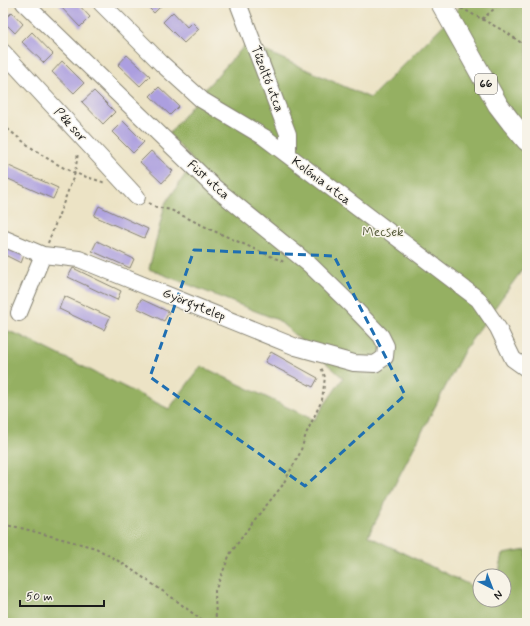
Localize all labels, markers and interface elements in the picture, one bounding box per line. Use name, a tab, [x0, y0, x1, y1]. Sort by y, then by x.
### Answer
street label: Tűzoltó utca	[247, 43, 287, 115]
road number: 66	[475, 74, 497, 94]
street label: Pék sor	[50, 104, 91, 146]
street label: Kolónia utca	[288, 153, 354, 209]
street label: Füst utca	[183, 157, 233, 203]
park label: Mecsek	[362, 224, 404, 241]
street label: Györgytelep	[159, 285, 228, 327]
north arrow	[472, 568, 512, 608]
scale bar	[20, 582, 104, 608]
text: N	[491, 587, 505, 602]
text: 50 m	[26, 589, 53, 605]

